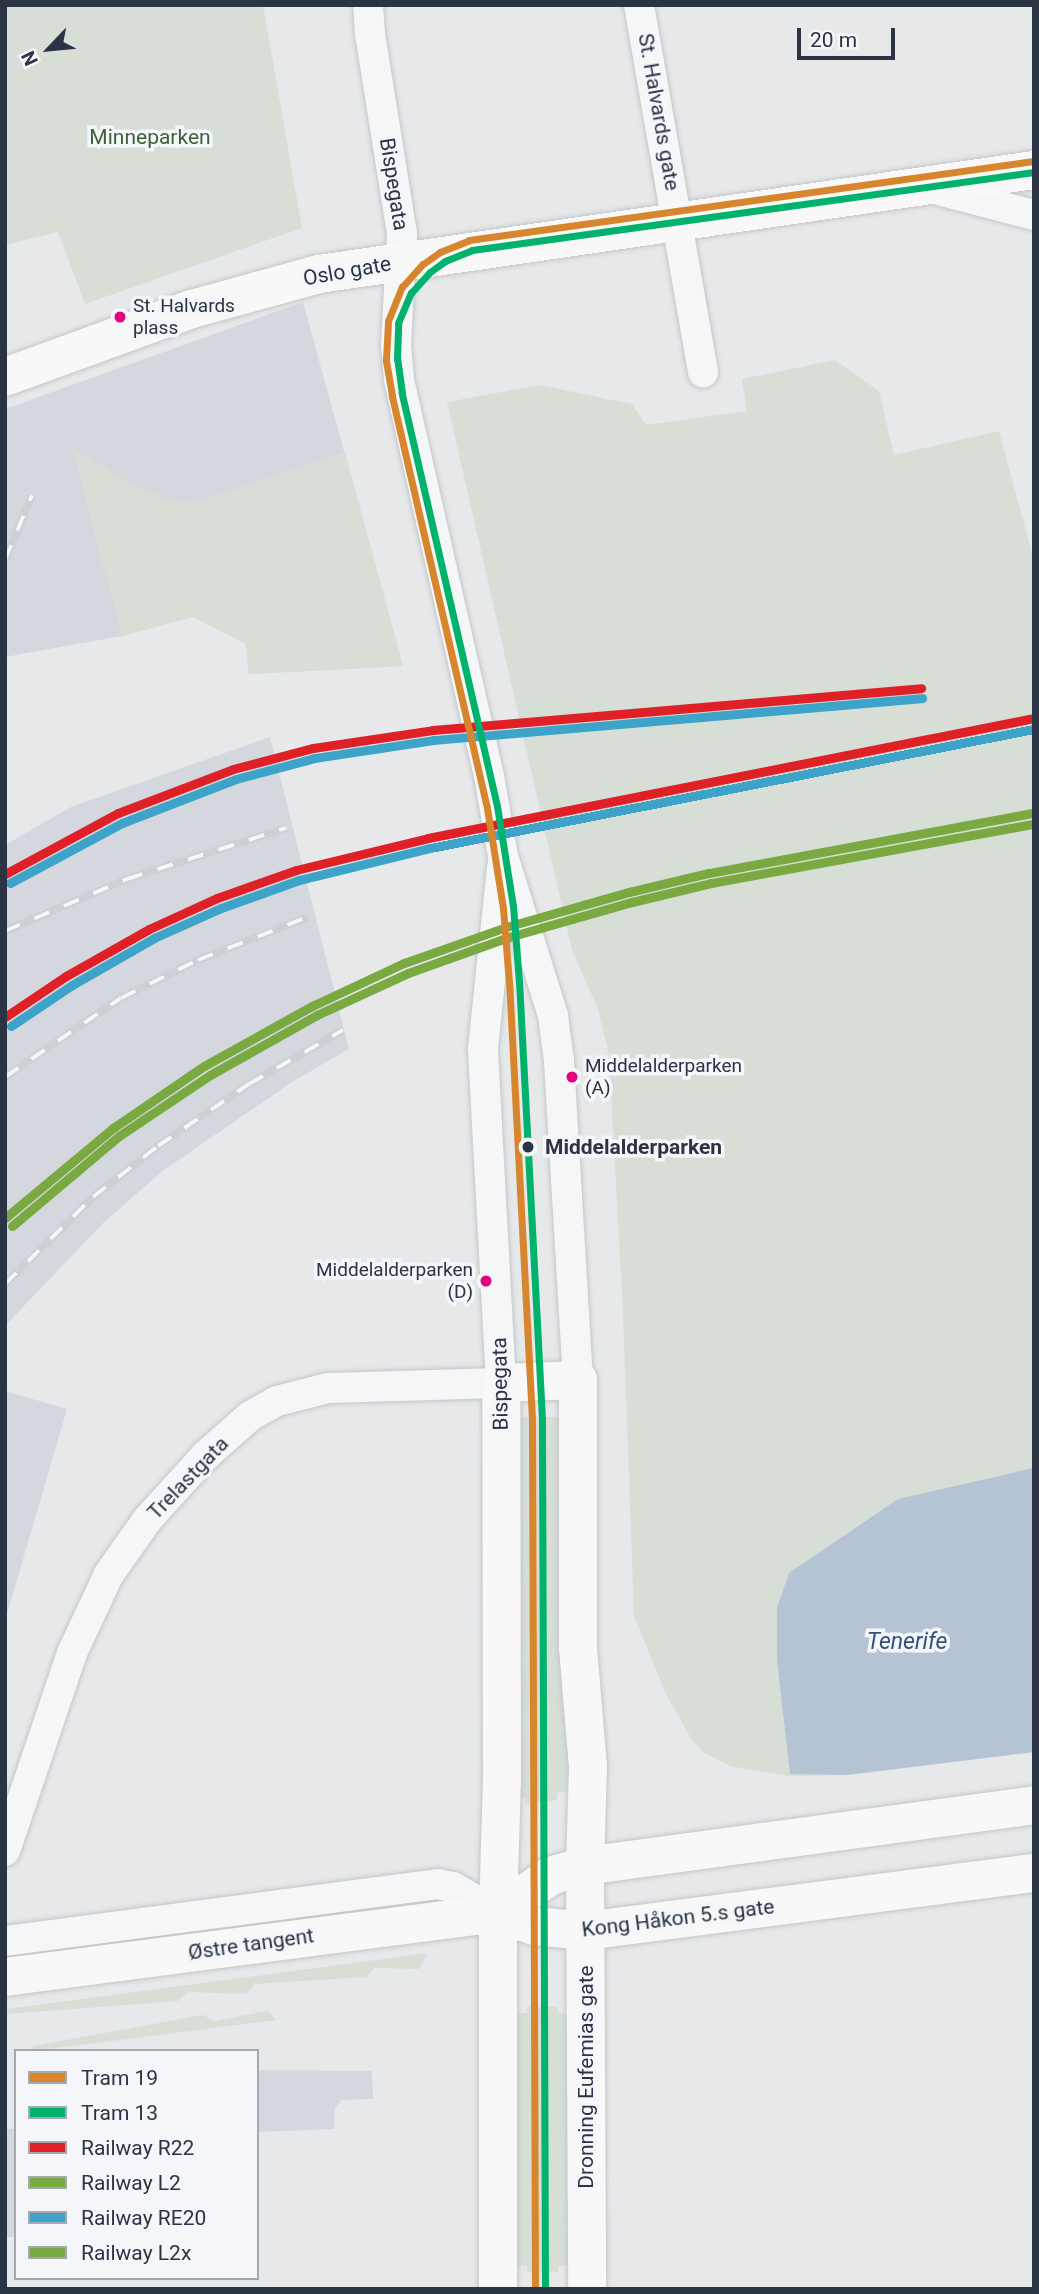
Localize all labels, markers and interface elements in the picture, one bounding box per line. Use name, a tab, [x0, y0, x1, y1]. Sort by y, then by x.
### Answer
north arrow	[14, 14, 84, 84]
scale bar	[801, 14, 899, 58]
text: 20 m	[810, 28, 857, 52]
street label: St. Halvards gate	[633, 31, 685, 193]
text: N	[16, 47, 43, 69]
park label: Minneparken	[89, 124, 211, 150]
street label: Bispegata	[374, 136, 414, 232]
street label: Oslo gate	[301, 251, 393, 291]
place label: St. Halvards plass	[133, 295, 235, 339]
marker: St. Halvards plass	[113, 310, 127, 324]
place label: Middelalderparken (A)	[585, 1055, 742, 1099]
marker: Middelalderparken (A)	[565, 1070, 579, 1084]
place label: Middelalderparken	[545, 1134, 722, 1160]
marker: Middelalderparken	[517, 1136, 539, 1158]
place label: Middelalderparken (D)	[316, 1259, 473, 1303]
marker: Middelalderparken (D)	[479, 1274, 493, 1288]
street label: Bispegata	[487, 1337, 513, 1431]
street label: Trelastgata	[142, 1431, 234, 1525]
water label: Tenerife	[867, 1628, 947, 1656]
street label: Kong Håkon 5.s gate	[580, 1894, 776, 1942]
street label: Østre tangent	[187, 1923, 315, 1965]
street label: Dronning Eufemias gate	[573, 1965, 599, 2189]
legend	[14, 2049, 259, 2280]
text: Tram 19	[81, 2066, 158, 2090]
text: Tram 13	[81, 2101, 158, 2125]
text: Railway R22	[81, 2136, 194, 2160]
text: Railway L2	[81, 2171, 181, 2195]
text: Railway RE20	[81, 2206, 206, 2230]
text: Railway L2x	[81, 2241, 191, 2265]

